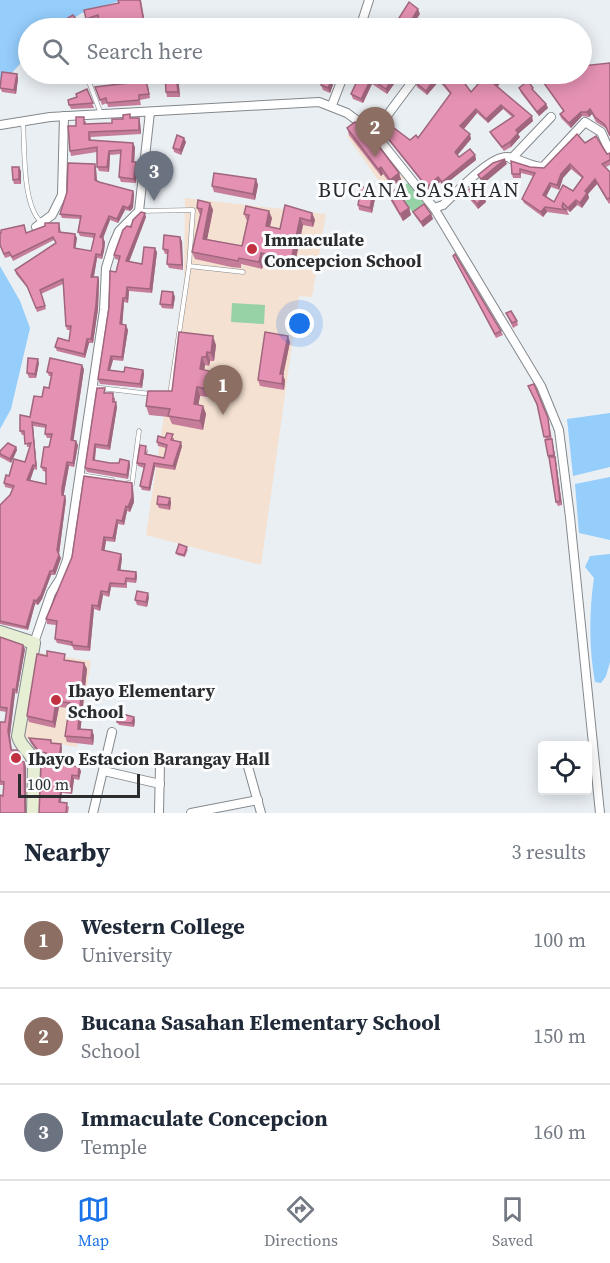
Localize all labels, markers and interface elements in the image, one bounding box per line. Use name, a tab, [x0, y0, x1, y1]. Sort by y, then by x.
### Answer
search box	[18, 18, 592, 84]
icon: search	[39, 35, 72, 68]
text: Search here	[87, 36, 203, 66]
pin: 2	[356, 108, 394, 157]
pin: 3	[134, 152, 174, 201]
district label: BUCANA SASAHAN	[318, 175, 520, 204]
place label: Immaculate Concepcion School	[264, 227, 422, 273]
marker: Immaculate Concepcion School	[245, 242, 259, 256]
your location	[285, 309, 314, 338]
pin: 1	[204, 366, 242, 415]
place label: Ibayo Elementary School	[68, 678, 215, 724]
marker: Ibayo Elementary School	[49, 693, 63, 707]
map controls	[538, 741, 592, 795]
button: locate	[538, 741, 592, 795]
place label: Ibayo Estacion Barangay Hall	[28, 746, 270, 771]
marker: Ibayo Estacion Barangay Hall	[9, 751, 23, 765]
scale bar	[18, 771, 140, 798]
text: 100 m	[27, 773, 69, 795]
text: Nearby	[24, 834, 110, 870]
text: 3 results	[511, 838, 586, 866]
text: Western College	[81, 911, 245, 941]
text: 1	[38, 926, 49, 954]
text: 100 m	[533, 926, 586, 954]
text: University	[81, 941, 172, 969]
text: Bucana Sasahan Elementary School	[81, 1007, 441, 1037]
text: 2	[38, 1022, 49, 1050]
text: 150 m	[533, 1022, 586, 1050]
text: School	[81, 1037, 141, 1065]
text: Immaculate Concepcion	[81, 1103, 328, 1133]
text: 3	[38, 1118, 49, 1146]
text: 160 m	[533, 1118, 586, 1146]
text: Temple	[81, 1133, 147, 1161]
tab: Map	[77, 1193, 110, 1251]
tab: Directions	[264, 1193, 338, 1251]
tab: Saved	[492, 1193, 533, 1251]

